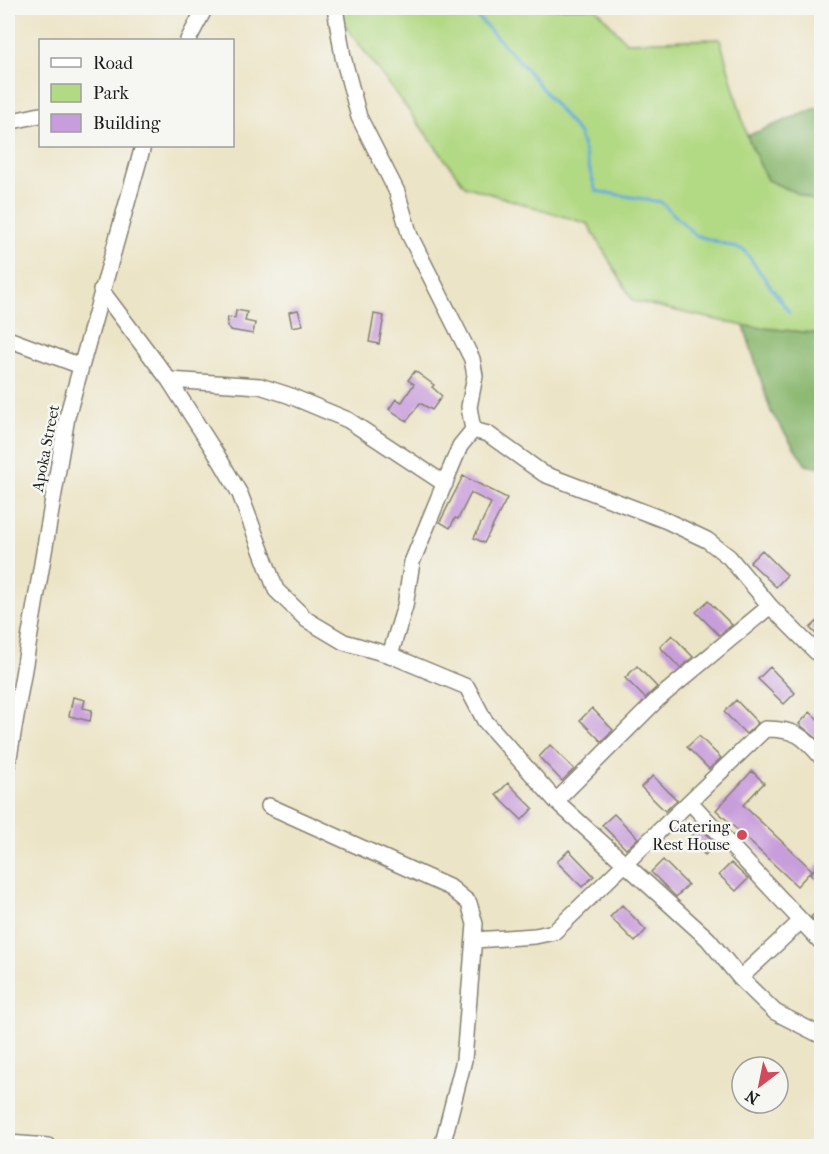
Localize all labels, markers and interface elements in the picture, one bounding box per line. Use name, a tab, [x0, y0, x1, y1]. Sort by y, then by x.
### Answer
legend	[39, 39, 234, 147]
text: Road	[93, 53, 133, 74]
text: Park	[93, 83, 130, 104]
text: Building	[93, 113, 161, 134]
street label: Apoka Street	[28, 403, 63, 494]
place label: Catering Rest House	[652, 817, 730, 854]
marker: Catering Rest House	[735, 828, 749, 842]
north arrow	[730, 1055, 790, 1115]
text: N	[741, 1086, 762, 1109]

